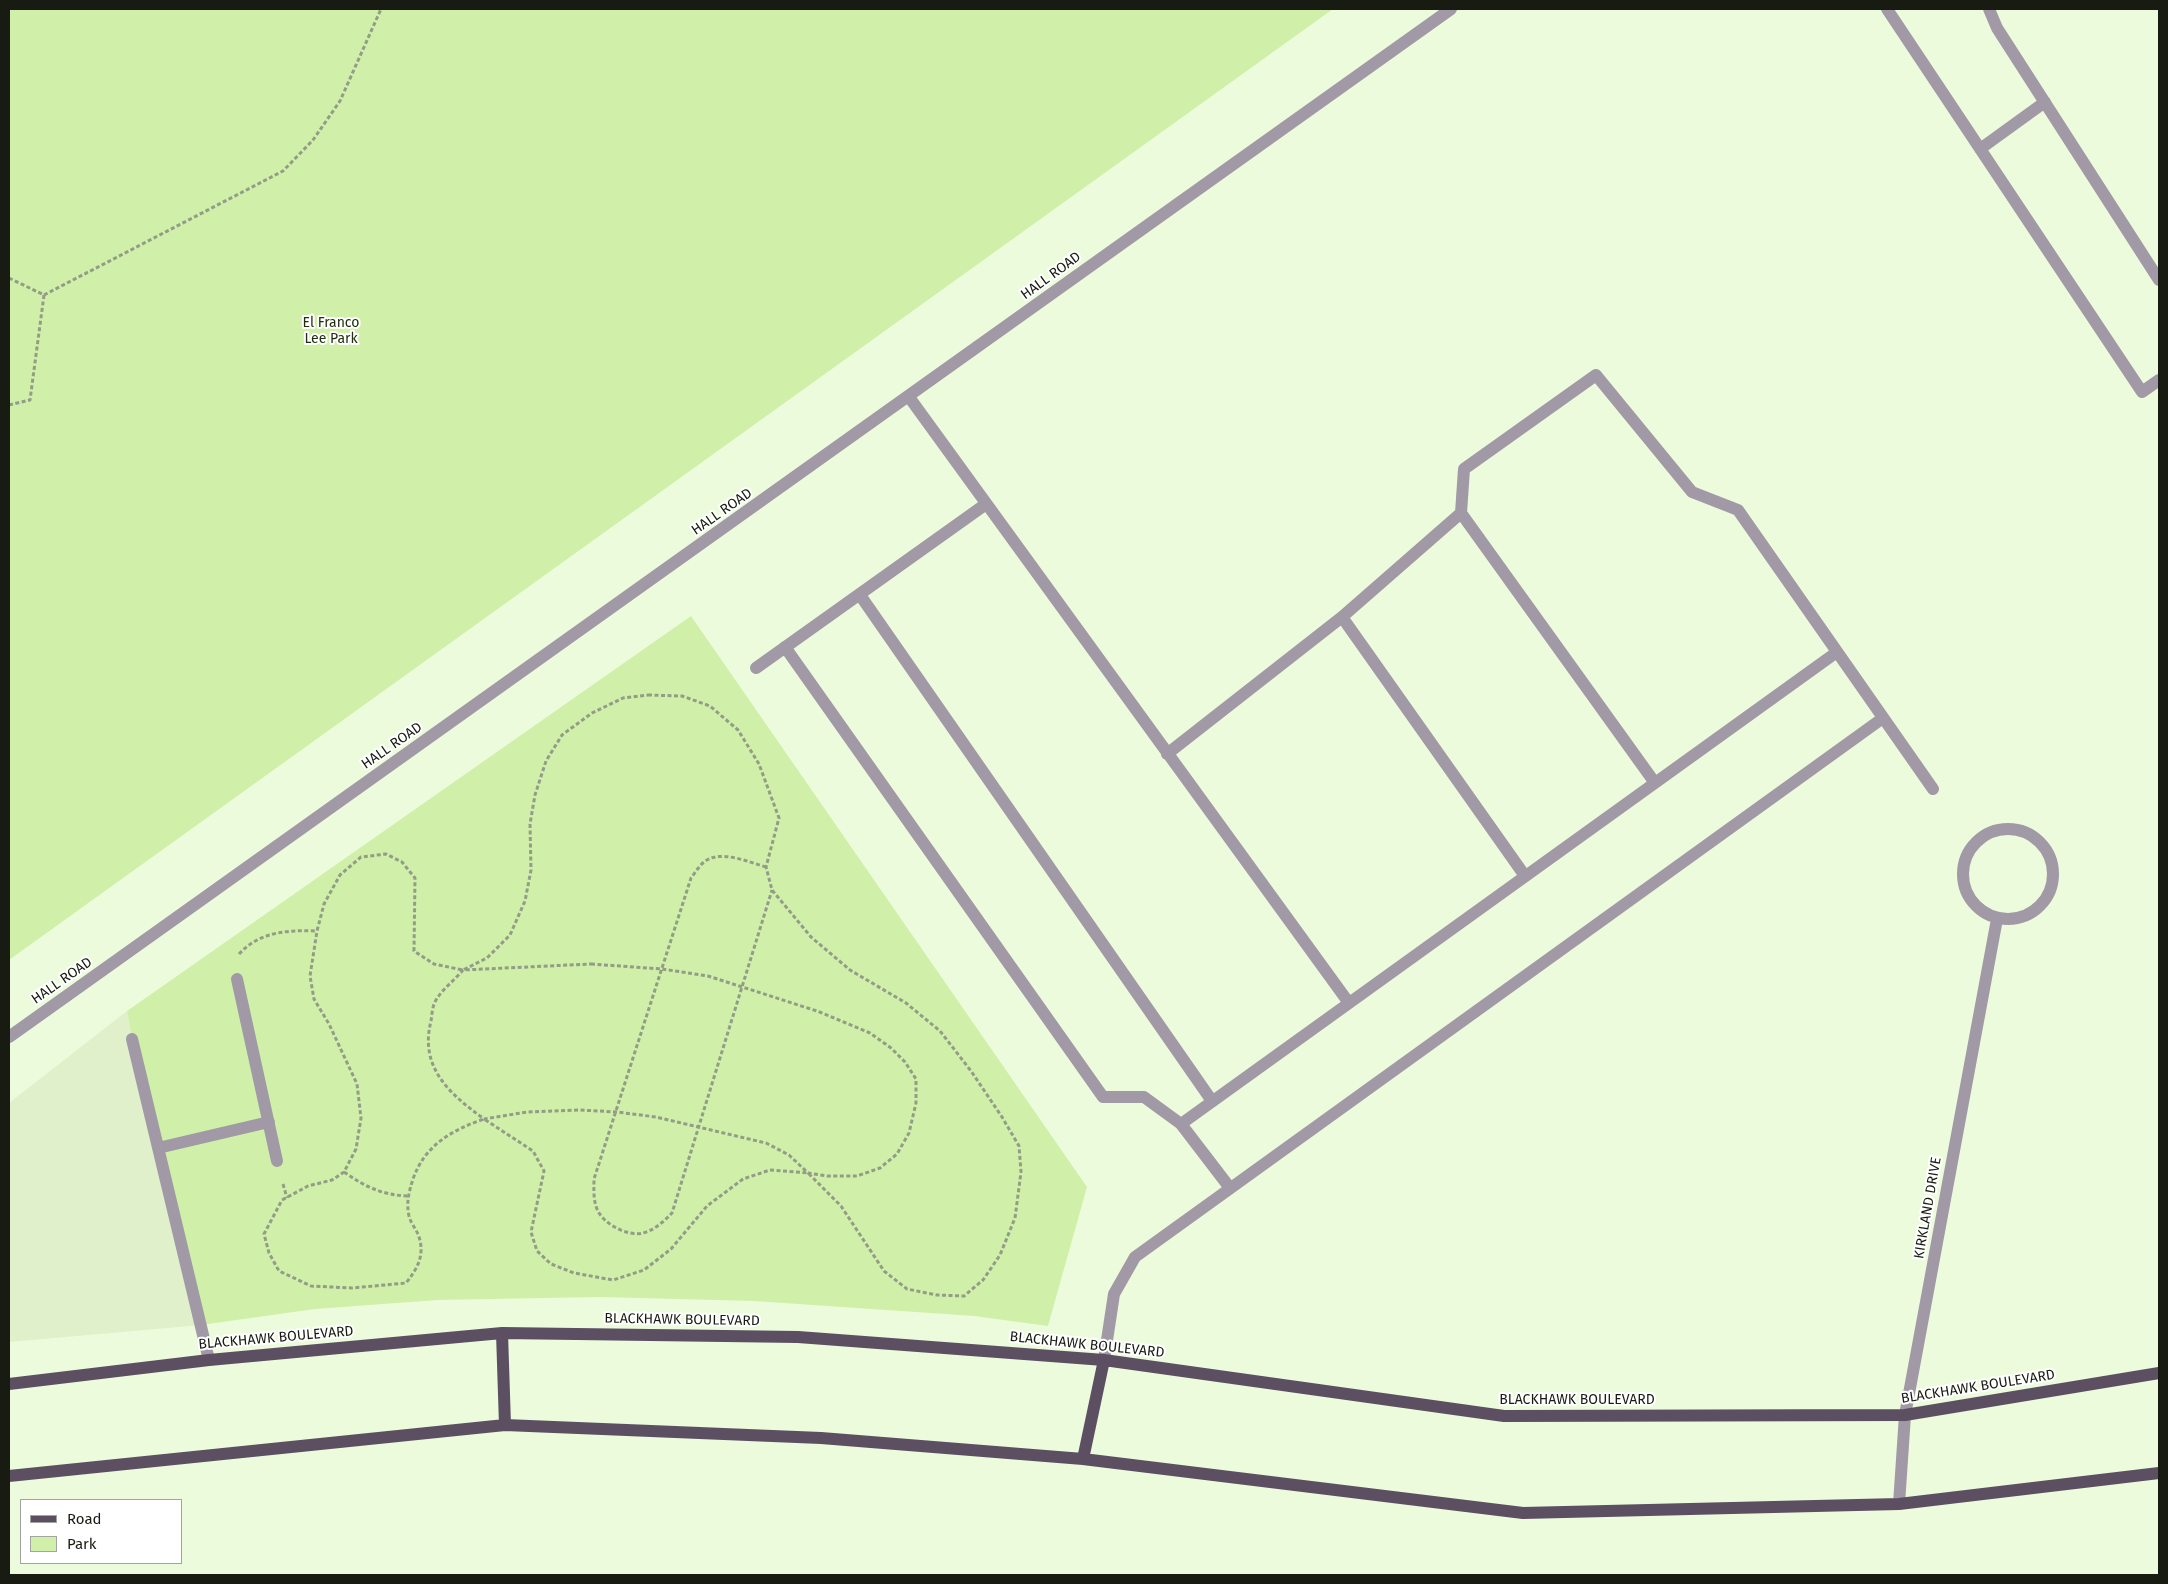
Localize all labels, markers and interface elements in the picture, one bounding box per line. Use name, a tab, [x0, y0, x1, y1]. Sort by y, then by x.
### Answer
street label: HALL ROAD	[1018, 249, 1084, 303]
park label: El Franco Lee Park	[303, 315, 359, 348]
street label: HALL ROAD	[688, 485, 756, 539]
street label: HALL ROAD	[358, 719, 426, 773]
street label: HALL ROAD	[28, 954, 96, 1008]
street label: KIRKLAND DRIVE	[1911, 1156, 1945, 1260]
street label: BLACKHAWK BOULEVARD	[604, 1310, 760, 1330]
street label: BLACKHAWK BOULEVARD	[198, 1323, 354, 1353]
street label: BLACKHAWK BOULEVARD	[1009, 1329, 1165, 1361]
street label: BLACKHAWK BOULEVARD	[1900, 1367, 2056, 1407]
street label: BLACKHAWK BOULEVARD	[1499, 1392, 1655, 1408]
legend	[20, 1499, 182, 1564]
text: Road	[67, 1510, 102, 1528]
text: Park	[67, 1535, 97, 1553]

